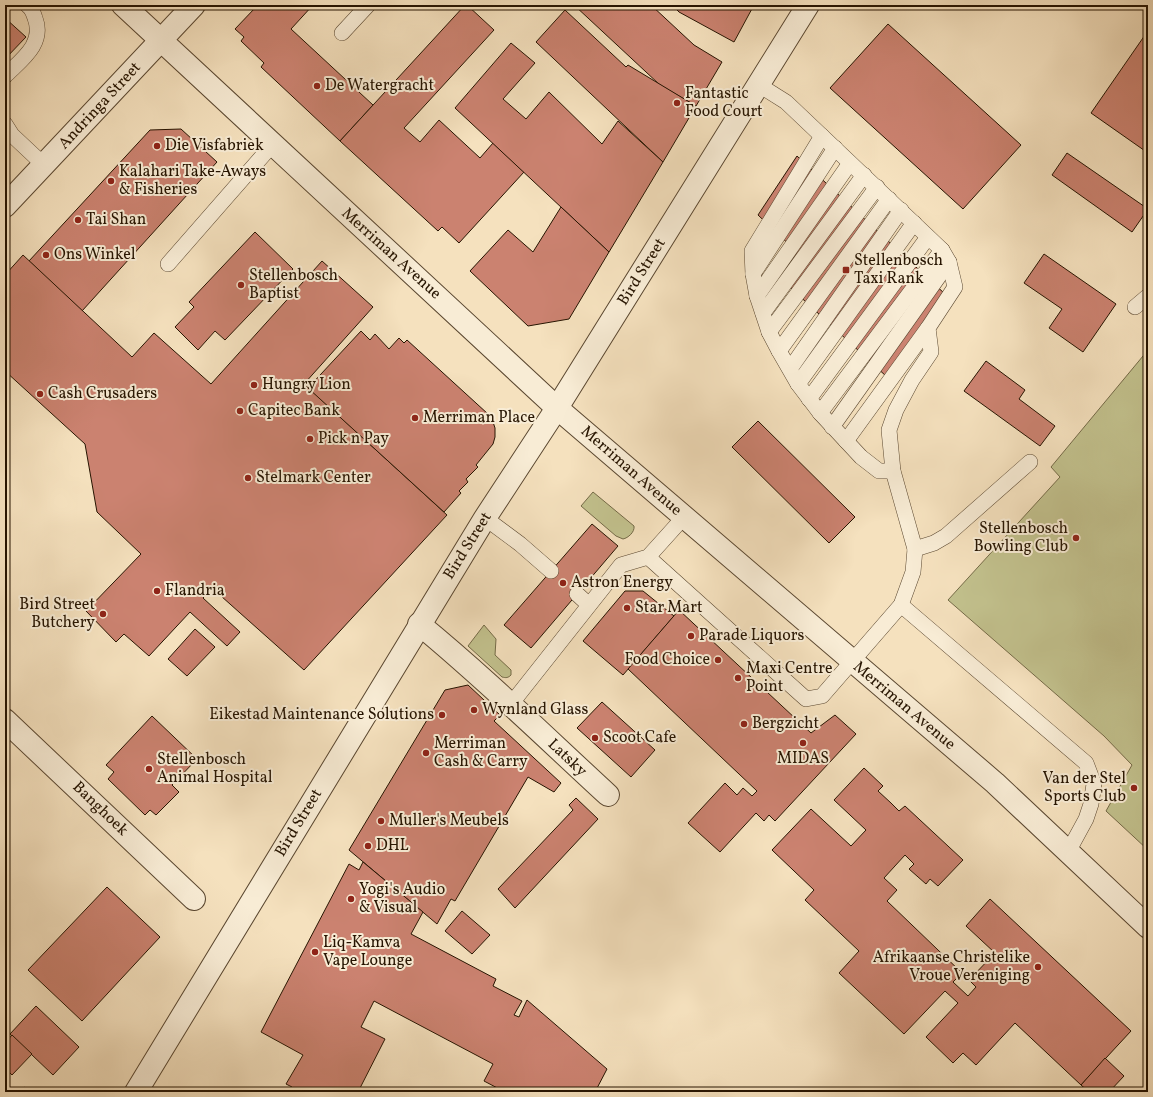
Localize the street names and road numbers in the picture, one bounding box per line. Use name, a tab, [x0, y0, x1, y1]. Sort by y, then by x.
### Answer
street label: Andringa Street	[54, 57, 147, 155]
street label: Merriman Avenue	[336, 203, 446, 305]
street label: Bird Street	[613, 234, 672, 310]
street label: Merriman Avenue	[576, 421, 686, 521]
street label: Bird Street	[439, 508, 498, 584]
street label: Merriman Avenue	[848, 657, 960, 755]
street label: Latsky	[542, 734, 592, 782]
street label: Banghoek	[67, 777, 133, 841]
street label: Bird Street	[270, 785, 328, 861]

